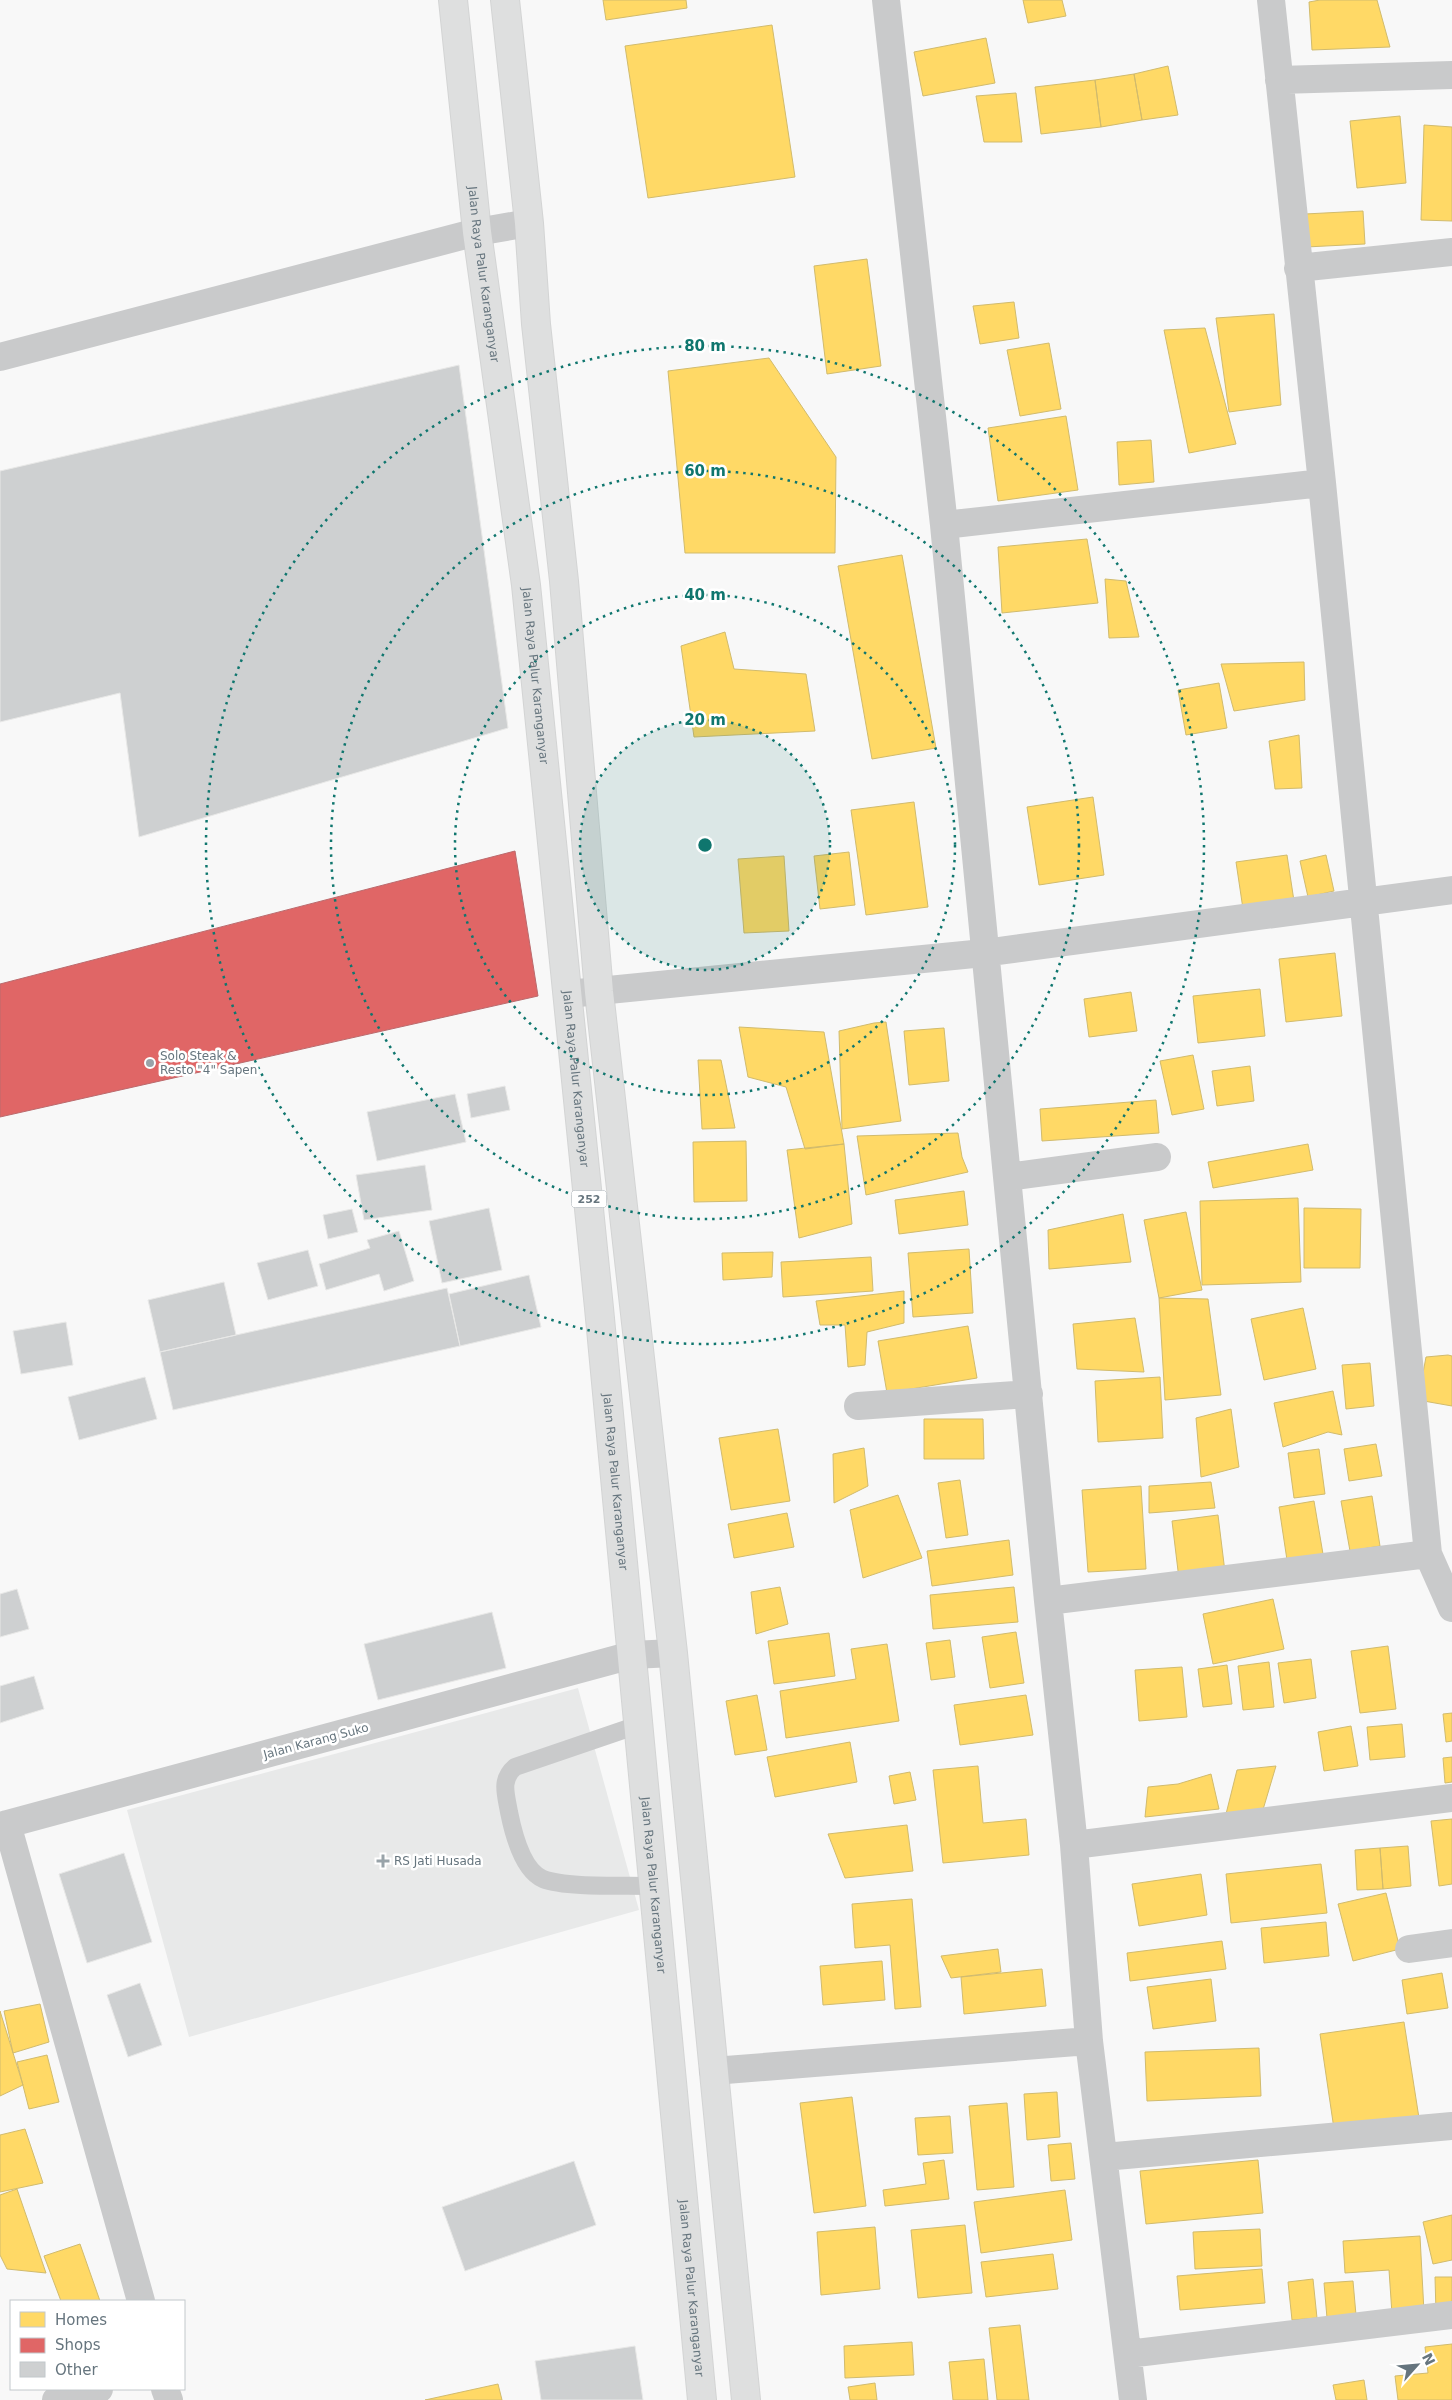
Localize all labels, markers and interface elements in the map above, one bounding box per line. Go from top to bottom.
street label: Jalan Raya Palur Karanganyar [465,185,502,363]
text: 80 m [684,337,726,355]
text: 60 m [684,462,726,480]
street label: Jalan Raya Palur Karanganyar [519,586,551,765]
text: 40 m [684,586,726,604]
text: 20 m [684,711,726,729]
centre of rings [696,836,714,854]
street label: Jalan Raya Palur Karanganyar [560,989,592,1168]
place label: Solo Steak & Resto "4" Sapen [160,1049,257,1077]
marker: Solo Steak & Resto "4" Sapen [144,1057,156,1069]
road number: 252 [572,1190,606,1208]
street label: Jalan Raya Palur Karanganyar [600,1392,631,1571]
street label: Jalan Karang Suko [261,1720,370,1762]
street label: Jalan Raya Palur Karanganyar [638,1795,669,1974]
marker: RS Jati Husada [376,1854,390,1868]
place label: RS Jati Husada [394,1854,482,1868]
street label: Jalan Raya Palur Karanganyar [676,2198,707,2377]
legend [10,2300,185,2390]
text: Homes [55,2311,107,2329]
text: Shops [55,2336,101,2354]
north arrow [1392,2340,1442,2390]
text: N [1419,2350,1438,2368]
text: Other [55,2361,98,2379]

